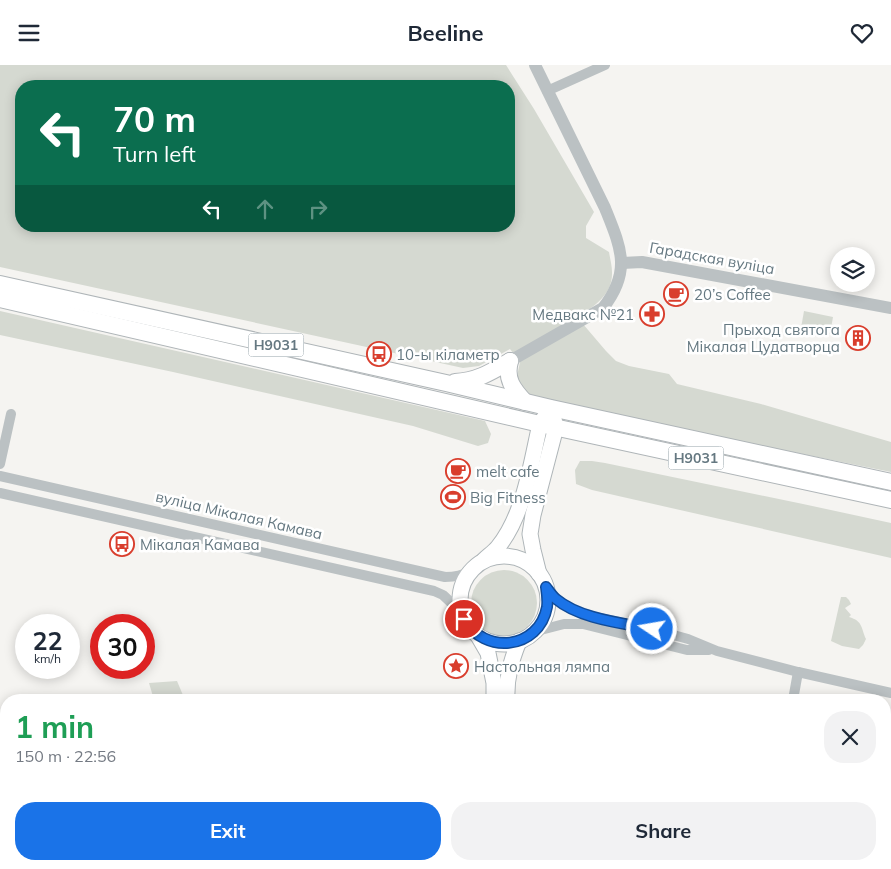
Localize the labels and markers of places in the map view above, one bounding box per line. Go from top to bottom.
cafe icon: 20’s Coffee [663,281,689,307]
place label: 20’s Coffee [694,285,771,304]
pharmacy icon: Медвакс №21 [639,301,665,327]
place label: Медвакс №21 [532,305,634,324]
place label: Прыход святога Мікалая Цудатворца [687,320,840,356]
building icon: Прыход святога Мікалая Цудатворца [845,325,871,351]
bus stop icon: 10-ы кіламетр [366,341,392,367]
place label: 10-ы кіламетр [396,345,500,364]
cafe icon: melt cafe [445,458,471,484]
place label: melt cafe [476,462,539,481]
sports icon: Big Fitness [440,484,466,510]
place label: Big Fitness [470,488,546,507]
bus stop icon: Мікалая Камава [109,531,135,557]
place label: Мікалая Камава [140,535,260,553]
pin [443,598,485,640]
place icon: Настольная лямпа [443,653,469,679]
place label: Настольная лямпа [474,657,610,676]

